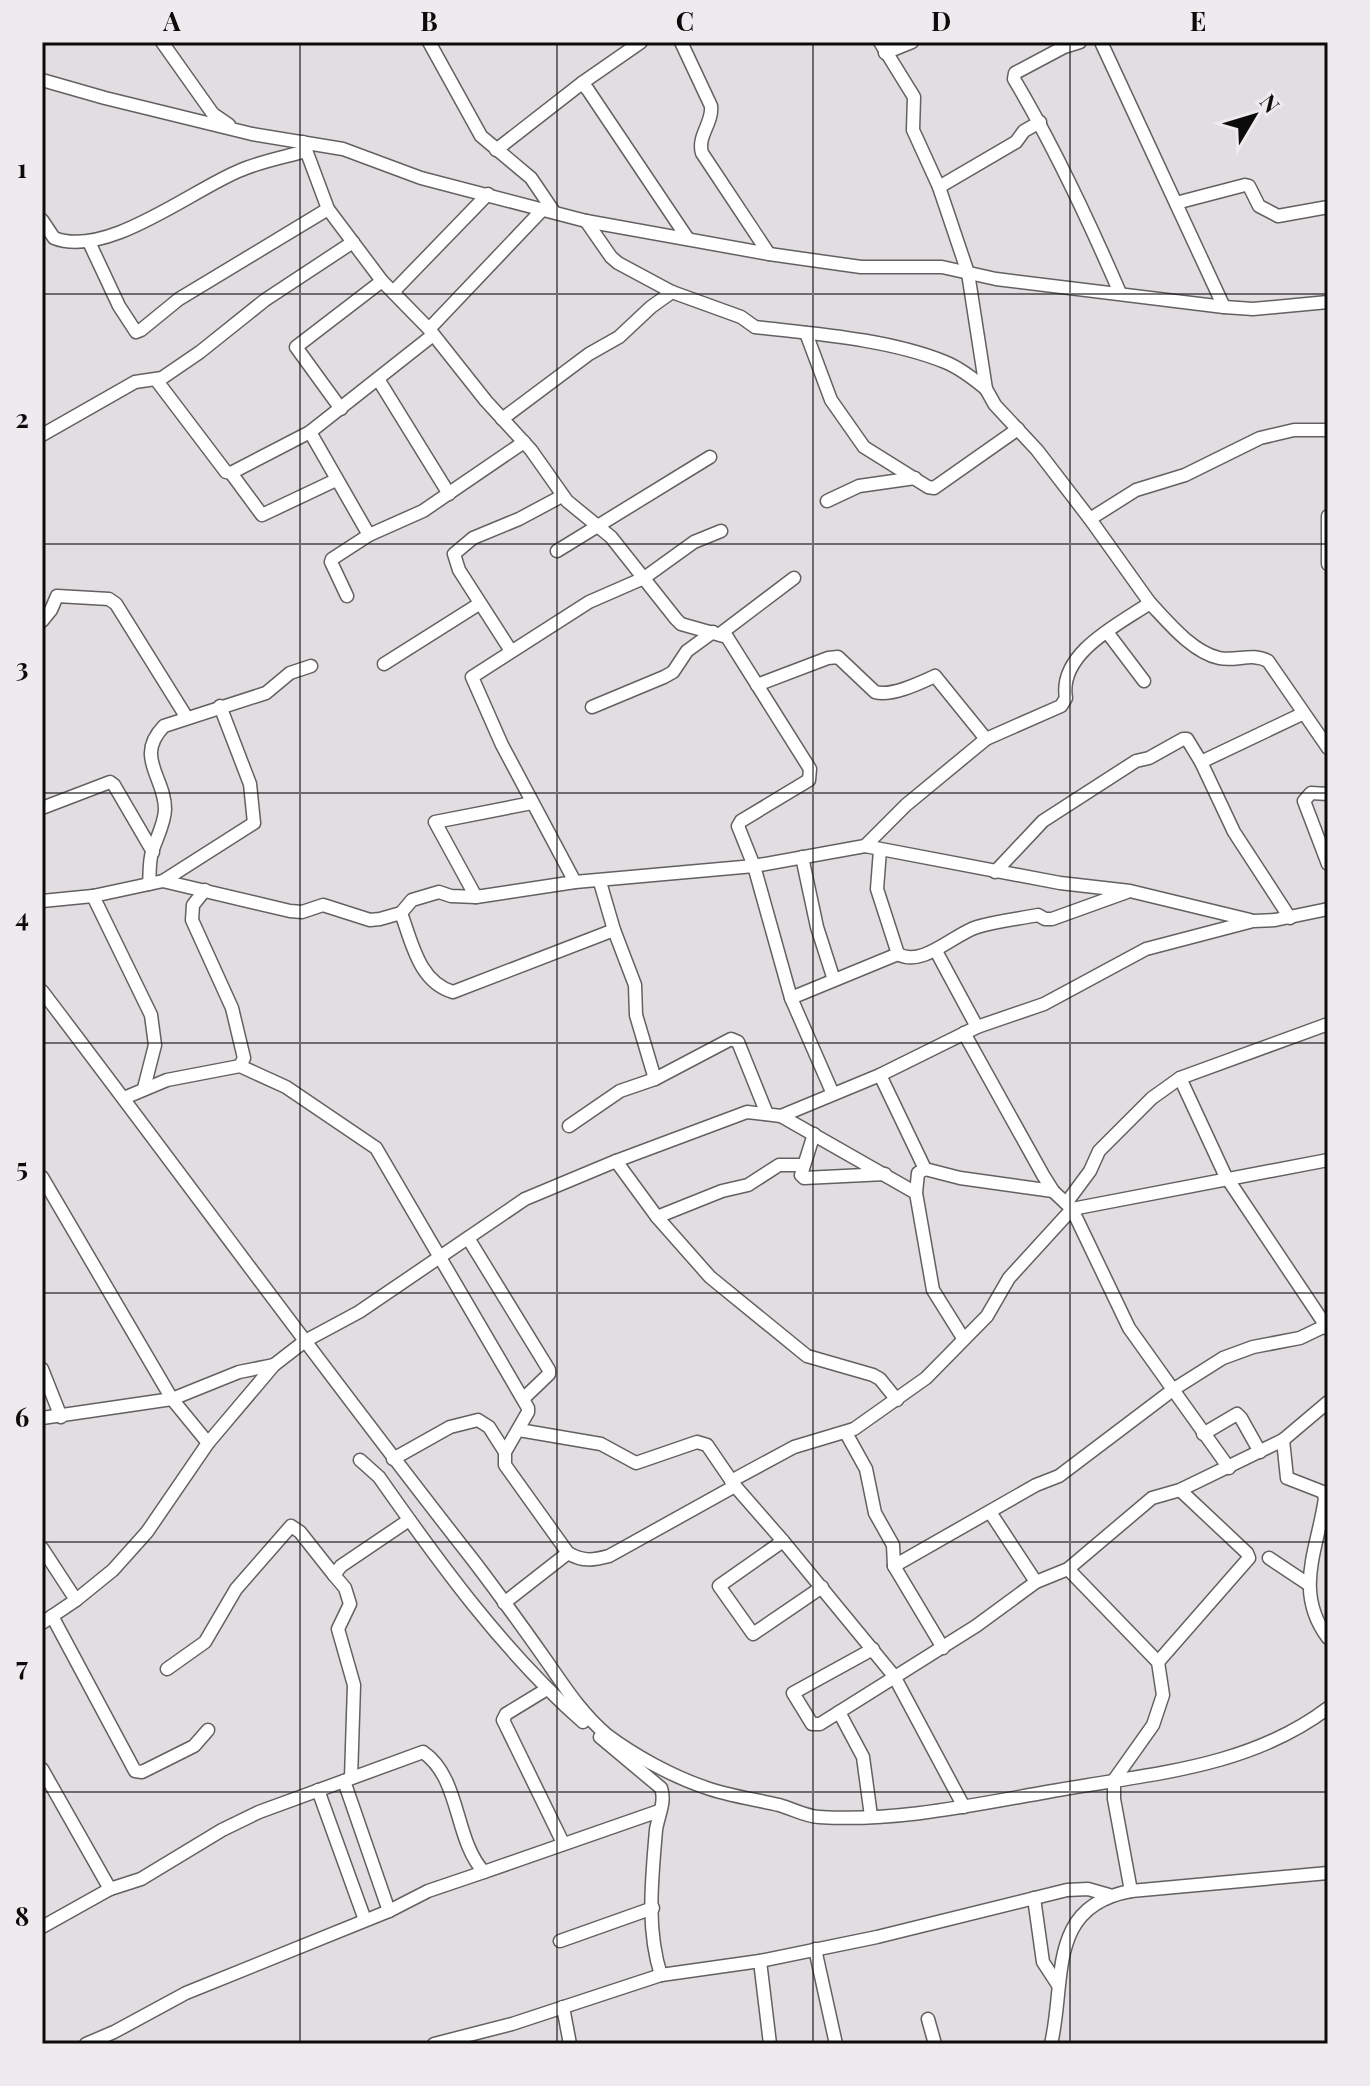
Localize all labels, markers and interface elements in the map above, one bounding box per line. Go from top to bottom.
text: A [162,3,181,38]
text: B [420,3,438,38]
text: C [676,3,694,38]
text: D [931,3,951,38]
text: E [1190,3,1206,38]
north arrow [1214,76,1294,156]
text: N [1254,88,1287,119]
text: 1 [17,150,27,185]
text: 2 [15,400,29,435]
text: 3 [16,649,28,684]
text: 4 [15,899,29,934]
text: 5 [16,1149,28,1184]
text: 6 [15,1399,29,1434]
text: 7 [16,1648,28,1683]
text: 8 [15,1898,29,1933]

